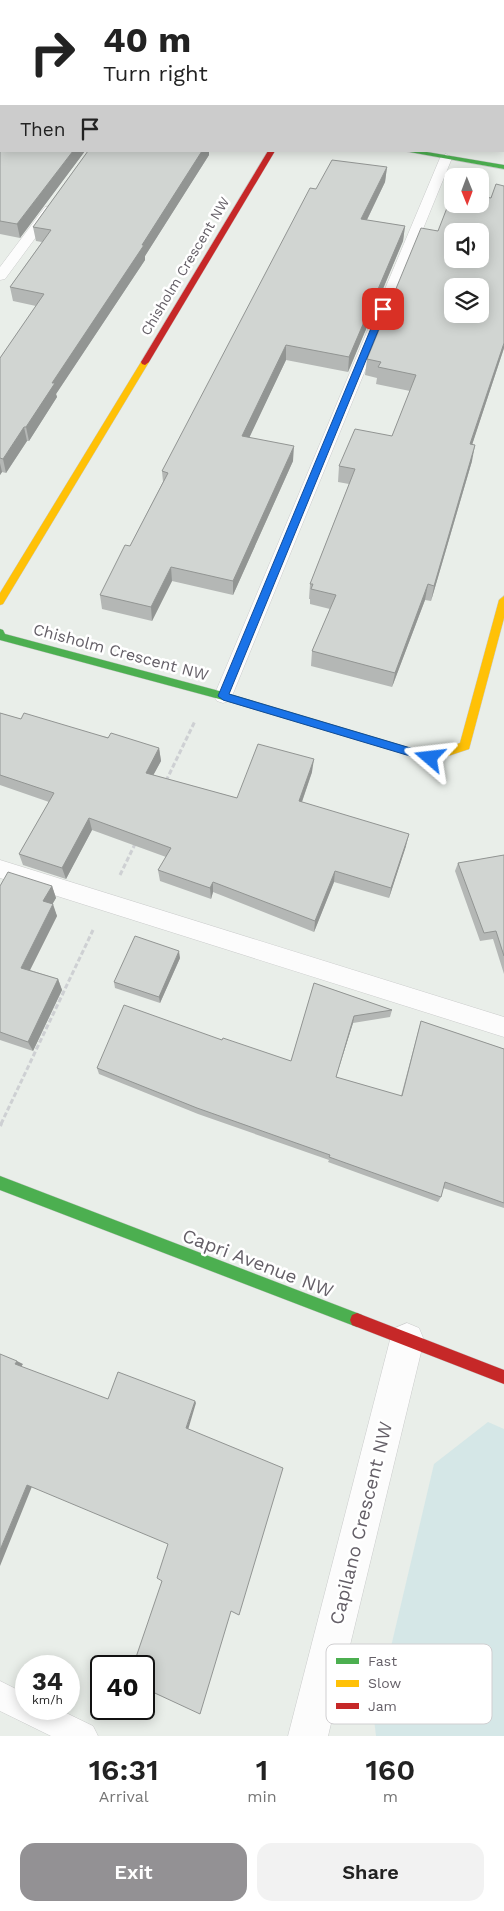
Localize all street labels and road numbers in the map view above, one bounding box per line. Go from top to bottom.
street label: Chisholm Crescent NW [137,194,233,338]
street label: Chisholm Crescent NW [31,619,211,685]
street label: Capri Avenue NW [179,1224,337,1302]
street label: Capilano Crescent NW [325,1419,397,1627]

